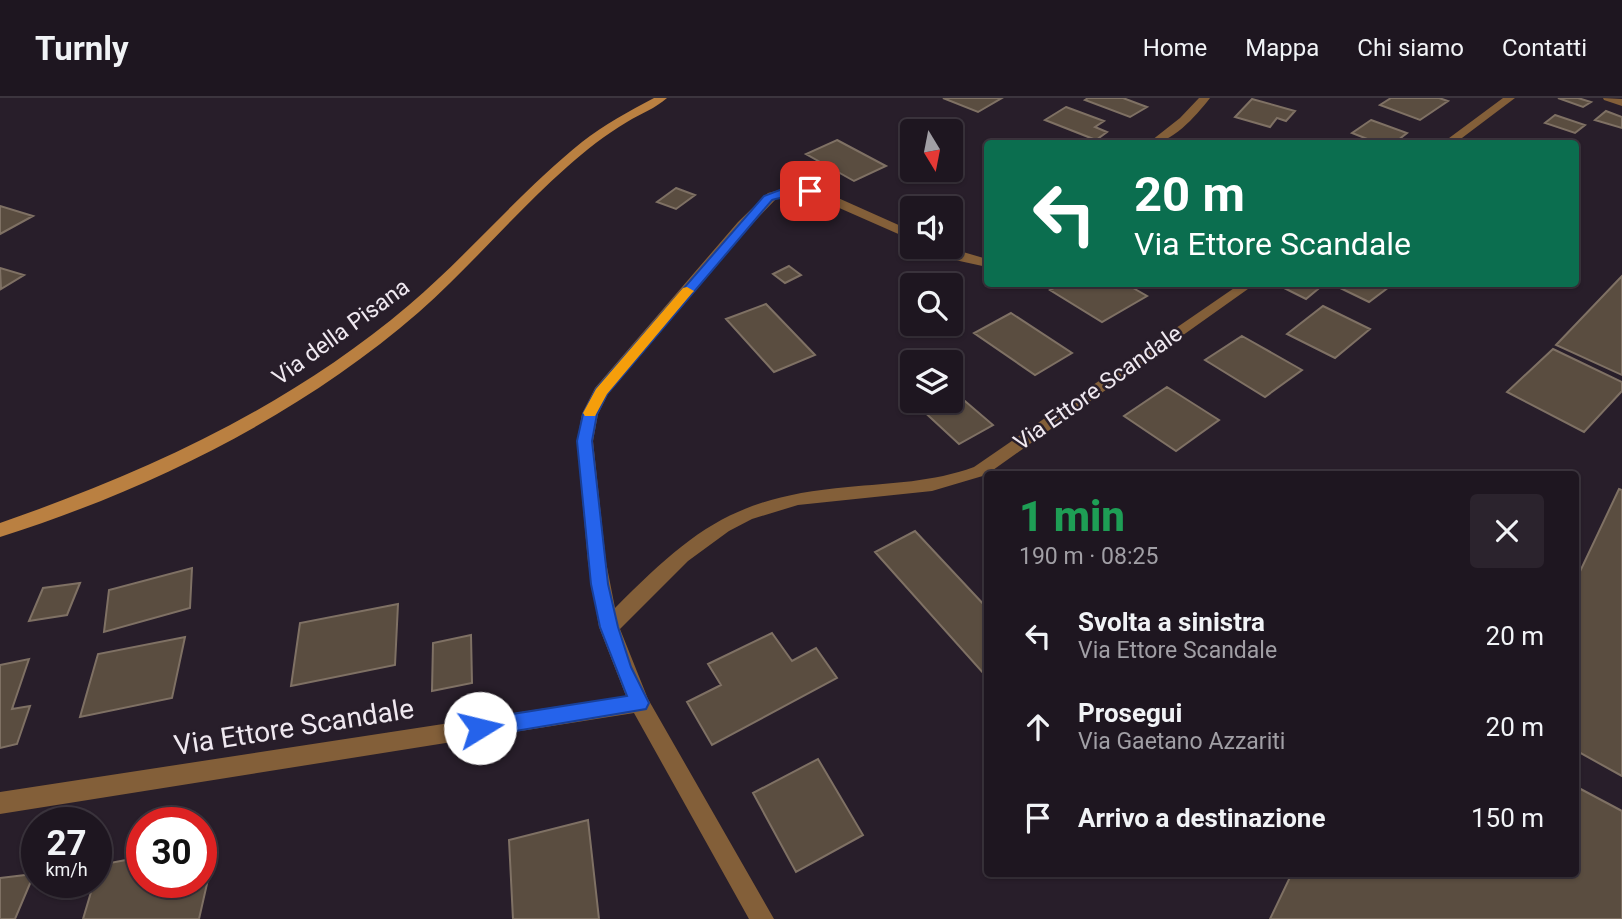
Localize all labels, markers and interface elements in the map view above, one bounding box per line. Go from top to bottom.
text: Turnly [35,29,129,68]
text: Home [1143,34,1207,62]
text: Mappa [1245,34,1319,62]
text: Chi siamo [1357,34,1464,62]
text: Contatti [1502,34,1587,62]
north arrow [900,119,962,182]
map controls [900,119,963,413]
pin [780,161,840,221]
text: 20 m [1134,166,1245,223]
icon: left [1019,168,1110,259]
icon: arrive [791,172,829,210]
button: sound [900,196,963,259]
text: Via Ettore Scandale [1134,225,1411,263]
street label: Via della Pisana [267,273,415,391]
button: search [900,273,963,336]
street label: Via Ettore Scandale [1009,320,1187,456]
button: layers [900,350,963,413]
text: 1 min [1019,492,1125,541]
button: close [1470,494,1544,568]
text: 190 m · 08:25 [1019,543,1158,570]
text: Svolta a sinistra [1078,607,1265,637]
icon: left [1019,617,1057,655]
text: 20 m [1486,621,1544,651]
text: Via Ettore Scandale [1078,637,1277,664]
position arrow [443,691,517,765]
street label: Via Ettore Scandale [172,692,416,762]
text: Prosegui [1078,698,1182,728]
icon: ahead [1019,708,1057,746]
text: 20 m [1486,712,1544,742]
text: Via Gaetano Azzariti [1078,728,1285,755]
icon: arrive [1019,799,1057,837]
text: Arrivo a destinazione [1078,803,1325,833]
text: 150 m [1471,803,1544,833]
speed limit sign: 30 [126,807,217,898]
text: 27 [46,823,87,864]
text: km/h [45,859,88,880]

